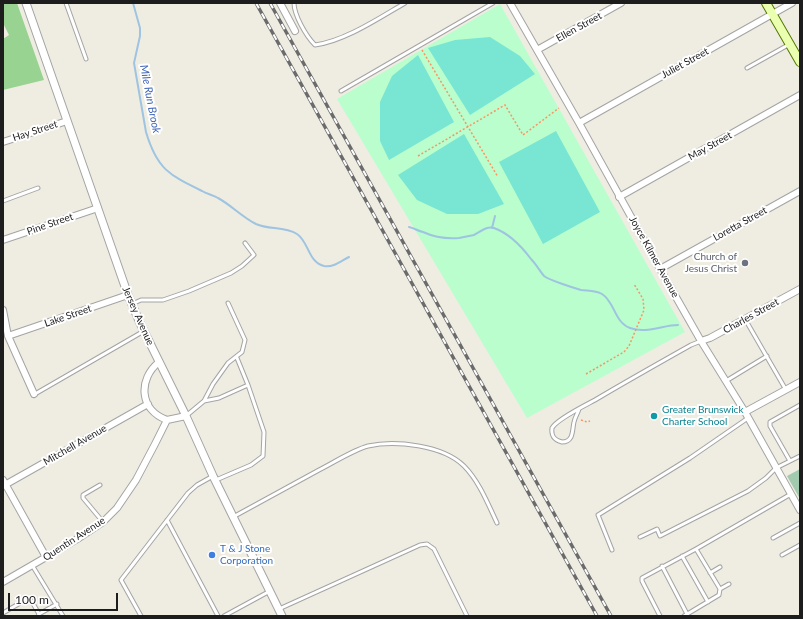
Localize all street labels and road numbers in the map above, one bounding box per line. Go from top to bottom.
street label: Ellen Street [554,10,604,44]
street label: Juliet Street [659,45,711,81]
street label: Hay Street [11,118,59,144]
street label: May Street [686,129,734,163]
street label: Loretta Street [711,204,769,244]
street label: Pine Street [25,210,75,238]
street label: Joyce Kilmer Avenue [627,214,681,300]
street label: Jersey Avenue [120,285,156,347]
street label: Charles Street [721,296,781,336]
street label: Lake Street [43,302,93,330]
street label: Mitchell Avenue [41,422,109,468]
street label: Quentin Avenue [41,514,107,564]

